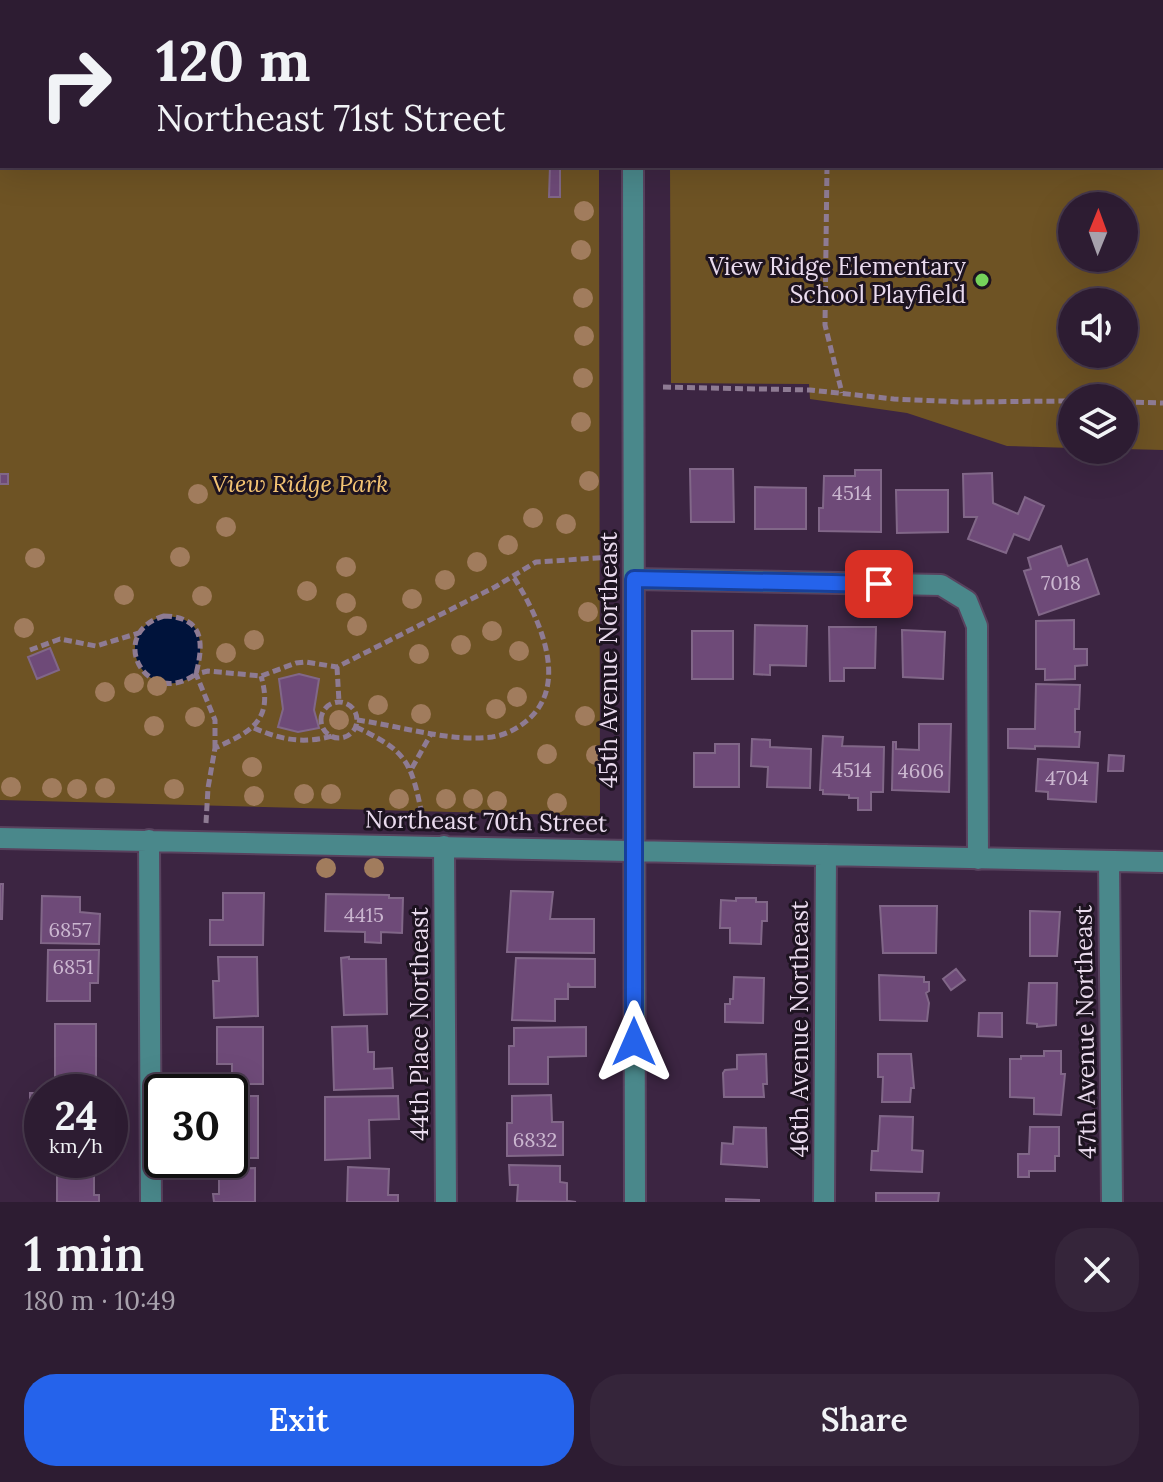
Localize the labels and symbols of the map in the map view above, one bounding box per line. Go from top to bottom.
north arrow [1058,192,1138,272]
place label: View Ridge Elementary School Playfield [707,251,966,310]
marker: View Ridge Elementary School Playfield [973,271,991,289]
park label: View Ridge Park [211,468,389,499]
house number: 4514 [832,480,872,505]
street label: 45th Avenue Northeast [593,531,624,788]
pin [845,550,913,618]
house number: 7018 [1041,570,1081,595]
house number: 4514 [832,757,872,782]
house number: 4606 [898,758,944,783]
house number: 4704 [1045,765,1089,790]
street label: Northeast 70th Street [365,803,608,839]
street label: 46th Avenue Northeast [784,900,815,1157]
house number: 4415 [344,902,384,927]
street label: 47th Avenue Northeast [1067,904,1103,1159]
street label: 44th Place Northeast [404,907,435,1141]
house number: 6857 [49,917,91,942]
house number: 6851 [53,954,93,979]
position arrow [592,1000,676,1084]
speed limit sign: 30 [144,1074,248,1178]
house number: 6832 [513,1127,557,1152]

